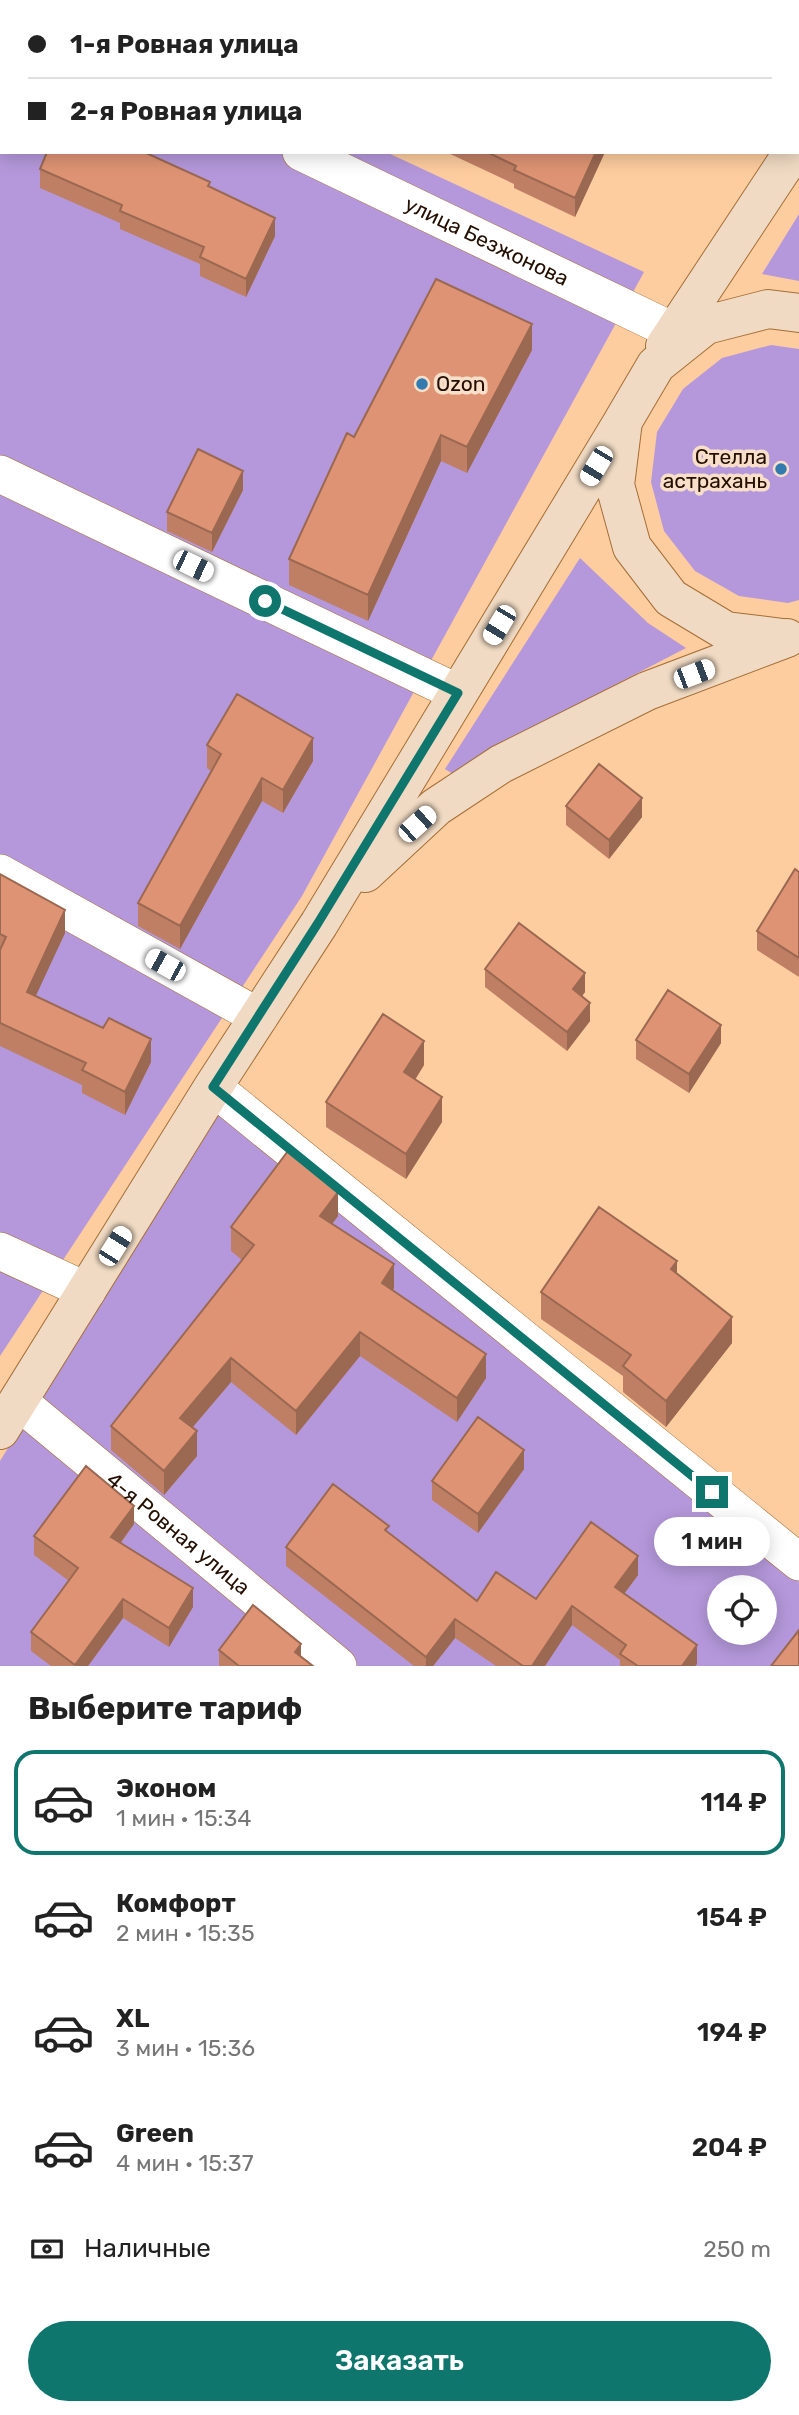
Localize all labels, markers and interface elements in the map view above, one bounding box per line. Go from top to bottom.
text: 1-я Ровная улица [70,29,299,60]
text: 2-я Ровная улица [70,96,302,127]
street label: улица Безжонова [401,191,573,291]
place label: Ozon [436,371,486,396]
marker: Ozon [414,376,430,392]
car [577,443,616,489]
place label: Стелла астрахань [663,444,767,493]
marker: Стелла астрахань [773,461,789,477]
car [170,547,217,585]
route start [249,585,281,617]
car [480,602,519,648]
car [671,657,718,691]
car [395,802,440,846]
car [142,946,189,984]
car [95,1223,136,1269]
street label: 4-я Ровная улица [102,1467,255,1600]
route end [696,1476,728,1508]
callout: 1 мин [654,1516,770,1566]
text: 1 мин [681,1527,743,1555]
map controls [707,1575,777,1645]
button: locate [707,1575,777,1645]
text: Выберите тариф [28,1689,302,1727]
icon: car [32,1771,95,1834]
text: Эконом [116,1773,216,1804]
text: 114 ₽ [701,1787,767,1818]
text: 1 мин · 15:34 [116,1804,252,1832]
icon: car [32,1886,95,1949]
text: Комфорт [116,1888,236,1919]
text: 154 ₽ [697,1902,767,1933]
text: 2 мин · 15:35 [116,1919,255,1947]
icon: car [32,2001,95,2064]
text: XL [116,2003,149,2034]
text: 194 ₽ [697,2017,767,2048]
text: 3 мин · 15:36 [116,2034,255,2062]
icon: car [32,2116,95,2179]
text: Green [116,2118,194,2149]
text: 204 ₽ [692,2132,767,2163]
text: 4 мин · 15:37 [116,2149,254,2177]
icon: cash [28,2230,66,2268]
text: Наличные [84,2233,211,2264]
text: 250 m [703,2235,771,2263]
button: Заказать [28,2321,771,2401]

